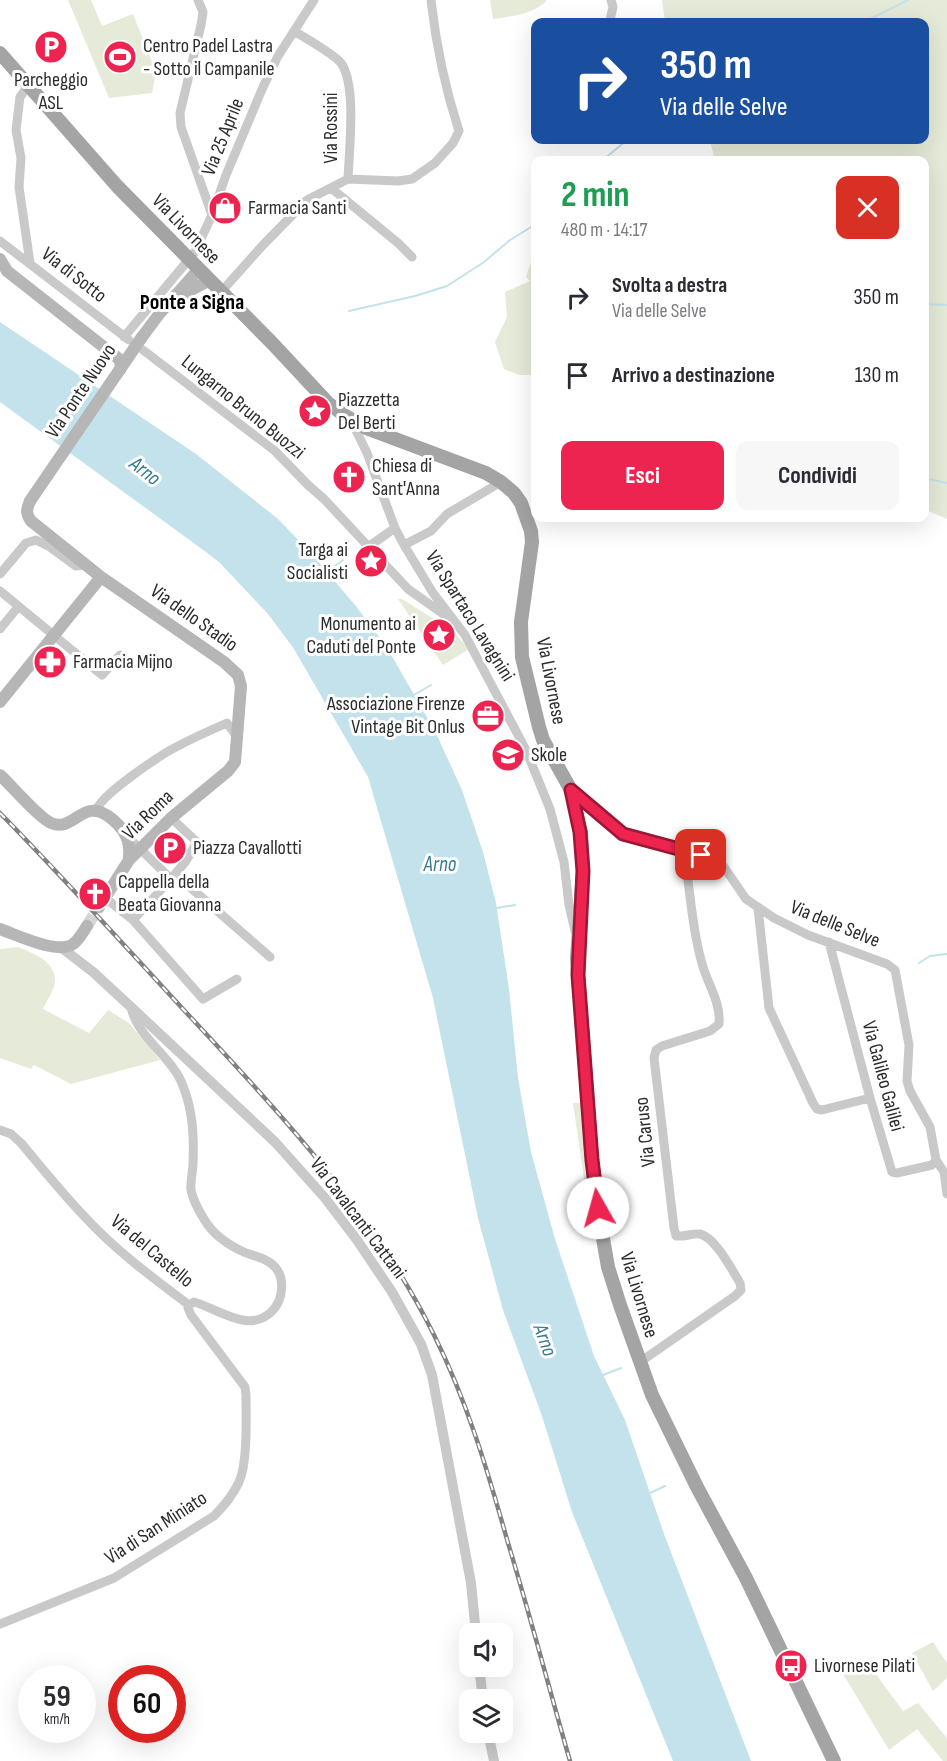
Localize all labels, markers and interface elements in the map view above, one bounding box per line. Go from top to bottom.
parking icon: Parcheggio ASL [33,29,69,65]
place label: Centro Padel Lastra - Sotto il Campanile [143,34,274,81]
sports icon: Centro Padel Lastra - Sotto il Campanile [102,39,138,75]
text: 350 m [660,40,752,91]
icon: right [561,42,639,120]
place label: Parcheggio ASL [14,68,88,115]
text: Via delle Selve [660,91,788,123]
street label: Via Rossini [319,92,343,164]
street label: Via 25 Aprile [197,95,249,179]
text: 2 min [561,174,630,217]
button: close [836,176,899,239]
street label: Via Livornese [147,189,225,269]
shop icon: Farmacia Santi [207,190,243,226]
place label: Farmacia Santi [248,196,347,220]
text: 480 m · 14:17 [561,218,648,242]
street label: Via di Sotto [37,242,111,308]
text: Svolta a destra [612,272,727,299]
icon: right [561,281,594,314]
text: 350 m [854,284,899,311]
district label: Ponte a Signa [140,289,244,316]
text: Via delle Selve [612,299,707,323]
street label: Via Ponte Nuovo [41,339,121,443]
street label: Lungarno Bruno Buozzi [176,350,310,464]
icon: arrive [561,359,594,392]
text: Arrivo a destinazione [612,362,775,389]
text: 130 m [855,362,899,389]
place label: Piazzetta Del Berti [338,388,400,435]
place icon: Piazzetta Del Berti [297,393,333,429]
button: Esci [561,441,724,510]
button: Condividi [736,441,899,510]
water label: Arno [124,451,166,491]
place label: Chiesa di Sant'Anna [372,454,440,501]
church icon: Chiesa di Sant'Anna [331,459,367,495]
place label: Targa ai Socialisti [287,538,348,585]
place icon: Targa ai Socialisti [353,543,389,579]
street label: Via Spartaco Lavagnini [420,546,520,686]
street label: Via dello Stadio [146,579,242,657]
place label: Monumento ai Caduti del Ponte [307,612,416,659]
place icon: Monumento ai Caduti del Ponte [421,617,457,653]
street label: Via Livornese [531,635,571,727]
pharmacy icon: Farmacia Mijno [32,644,68,680]
place label: Farmacia Mijno [73,650,173,674]
place label: Associazione Firenze Vintage Bit Onlus [326,692,465,739]
office icon: Associazione Firenze Vintage Bit Onlus [470,698,506,734]
school or university icon: Skole [490,737,526,773]
place label: Skole [531,743,567,767]
street label: Via Roma [118,785,178,845]
pin [675,829,726,880]
parking icon: Piazza Cavallotti [152,830,188,866]
place label: Piazza Cavallotti [193,836,302,860]
icon: arrive [684,838,717,871]
water label: Arno [423,852,457,877]
place label: Cappella della Beata Giovanna [118,870,221,917]
church icon: Cappella della Beata Giovanna [77,876,113,912]
street label: Via delle Selve [787,895,883,953]
street label: Via Galileo Galilei [857,1018,909,1134]
street label: Via Caruso [629,1096,661,1168]
street label: Via Cavalcanti Cattani [305,1153,411,1283]
position arrow [566,1176,630,1240]
street label: Via del Castello [106,1209,198,1293]
street label: Via Livornese [615,1249,663,1341]
water label: Arno [527,1320,562,1360]
street label: Via di San Miniato [101,1486,211,1570]
map controls [459,1623,513,1743]
button: sound [459,1623,513,1677]
bus stop icon: Livornese Pilati [773,1648,809,1684]
place label: Livornese Pilati [814,1654,915,1678]
speed limit sign: 60 [108,1665,186,1743]
text: 59 [43,1679,71,1715]
button: layers [459,1689,513,1743]
text: km/h [44,1710,70,1729]

